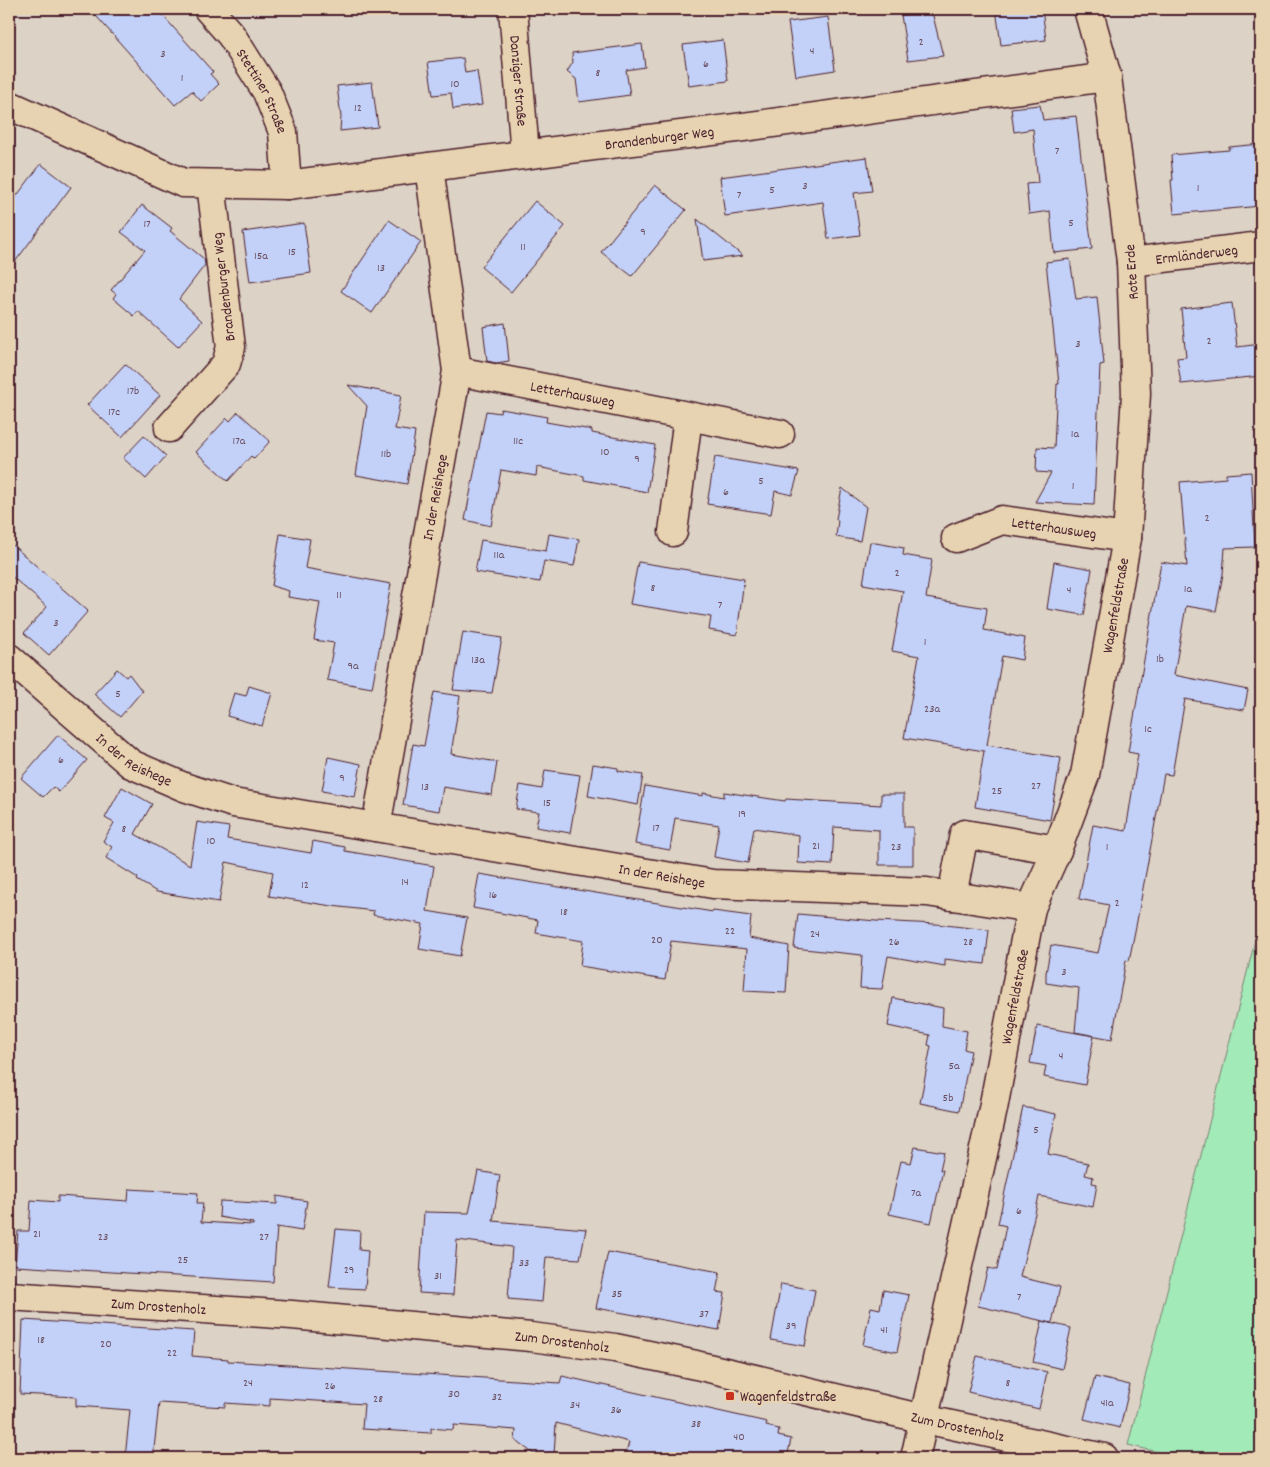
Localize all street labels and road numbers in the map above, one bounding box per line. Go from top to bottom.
street label: Danziger Straße [502,35,532,128]
street label: Stettiner Straße [229,45,292,138]
street label: Brandenburger Weg [604,122,715,158]
street label: Brandenburger Weg [207,231,243,343]
street label: Ermländerweg [1154,240,1239,272]
street label: Rote Erde [1120,243,1146,300]
street label: Letterhausweg [528,377,617,415]
street label: In der Reishege [418,452,455,542]
street label: Letterhausweg [1010,512,1098,546]
street label: Wagenfeldstraße [1098,556,1136,655]
street label: In der Reishege [90,729,175,794]
street label: In der Reishege [617,859,707,896]
street label: Wagenfeldstraße [996,947,1036,1046]
street label: Zum Drostenholz [110,1294,207,1322]
street label: Zum Drostenholz [514,1327,611,1360]
street label: Zum Drostenholz [908,1407,1006,1449]

